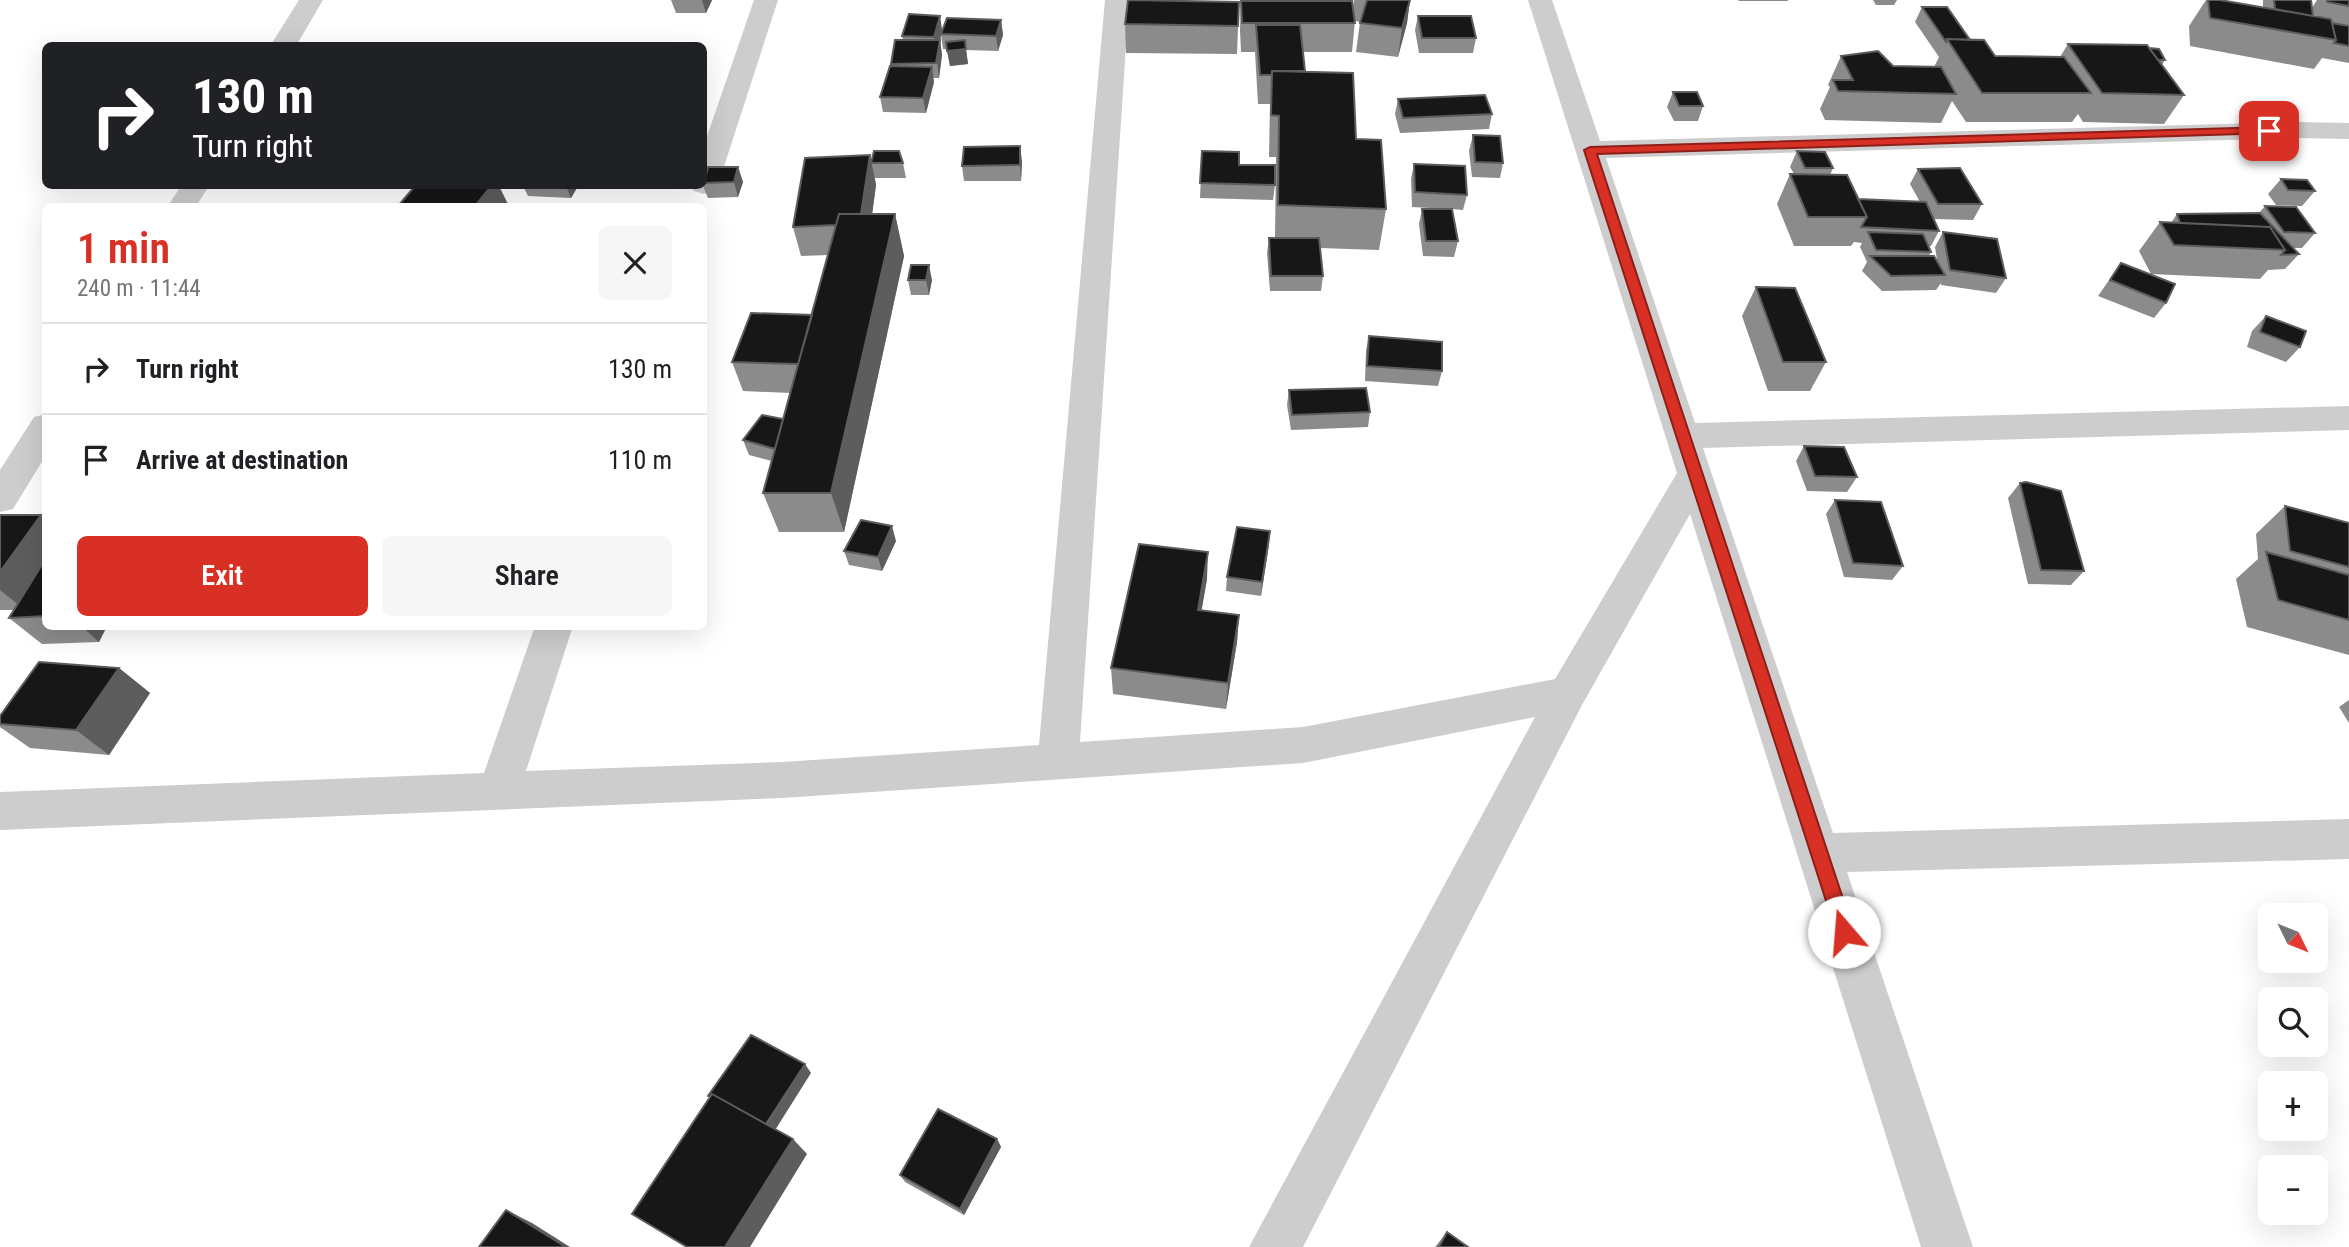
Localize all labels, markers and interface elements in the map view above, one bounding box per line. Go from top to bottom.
text: 130 m [192,68,314,125]
icon: right [77,70,168,161]
pin [2239,101,2299,161]
icon: arrive [2250,112,2288,150]
text: Turn right [192,127,313,165]
text: 1 min [77,224,170,273]
button: close [598,226,672,300]
text: 240 m · 11:44 [77,275,201,302]
icon: right [77,350,115,388]
text: Turn right [136,354,238,384]
text: 130 m [608,354,672,384]
icon: arrive [77,441,115,479]
text: Arrive at destination [136,445,348,475]
text: 110 m [608,445,672,475]
button: Exit [77,536,368,616]
button: Share [382,536,672,616]
position arrow [1807,895,1881,969]
north arrow [2258,903,2328,973]
map controls [2258,903,2328,1225]
button: search [2258,987,2328,1057]
button: + [2258,1071,2328,1141]
button: − [2258,1155,2328,1225]

